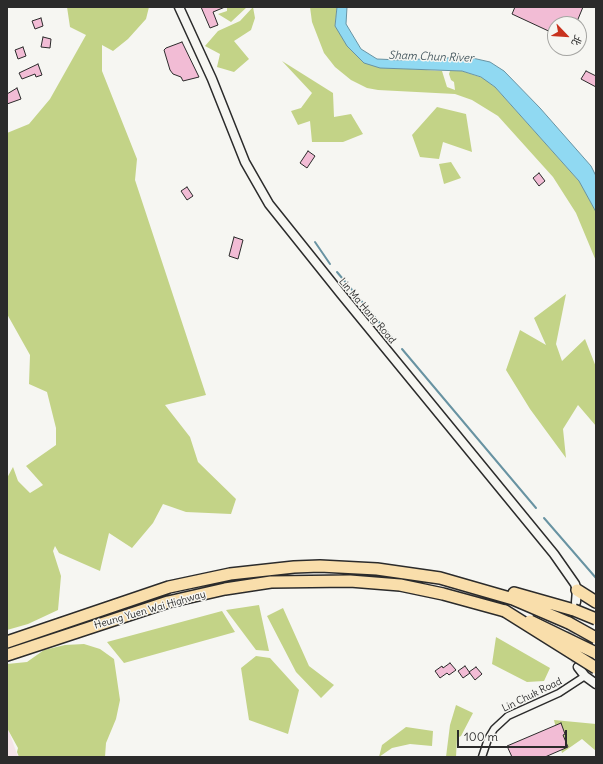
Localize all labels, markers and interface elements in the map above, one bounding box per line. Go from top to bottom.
north arrow [547,16,587,56]
text: 北 [568,33,586,49]
water label: Sham Chun River [388,49,474,65]
street label: Lin Ma Hang Road [336,276,398,346]
street label: Heung Yuen Wai Highway [93,588,207,632]
street label: Lin Chuk Road [500,675,564,715]
scale bar [459,722,569,748]
text: 100 m [464,729,498,744]

